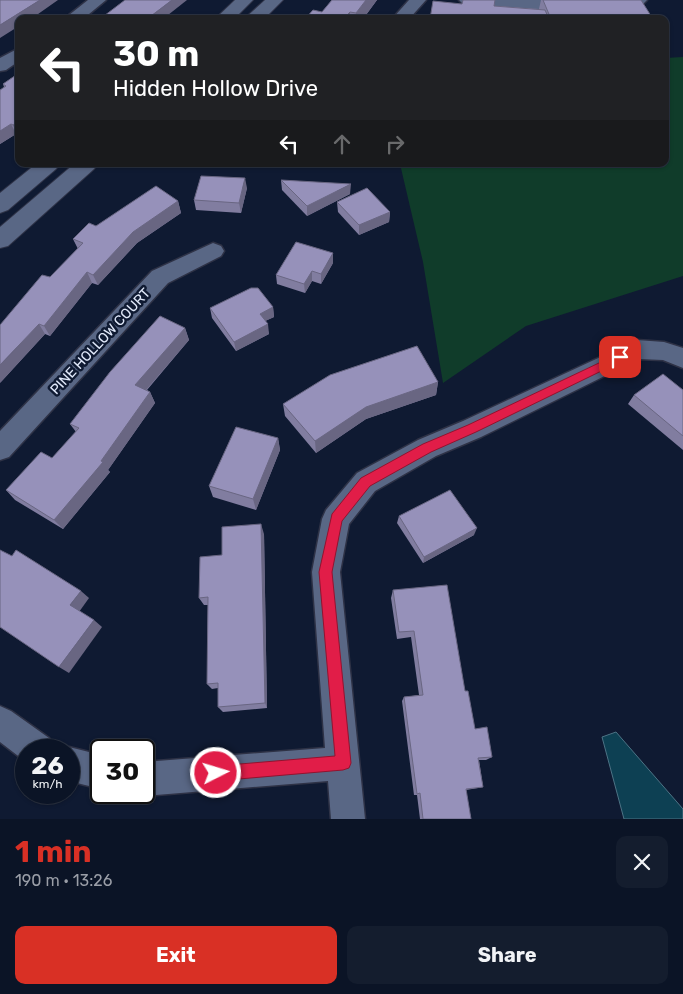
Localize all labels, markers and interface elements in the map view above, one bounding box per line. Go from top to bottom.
text: 30 m [113,33,199,75]
icon: left [30,35,95,100]
text: Hidden Hollow Drive [113,75,318,102]
icon: left [275,130,303,158]
icon: ahead [328,130,356,158]
icon: right [381,130,409,158]
street label: PINE HOLLOW COURT [47,285,154,398]
pin [599,336,641,378]
icon: arrive [606,343,634,371]
speed limit sign: 30 [90,739,155,804]
position arrow [189,746,241,798]
text: 26 [31,751,64,780]
text: km/h [33,777,62,791]
text: 1 min [15,834,92,870]
button: close [616,836,668,888]
text: 190 m · 13:26 [15,871,112,890]
button: Exit [15,926,337,984]
button: Share [347,926,668,984]

